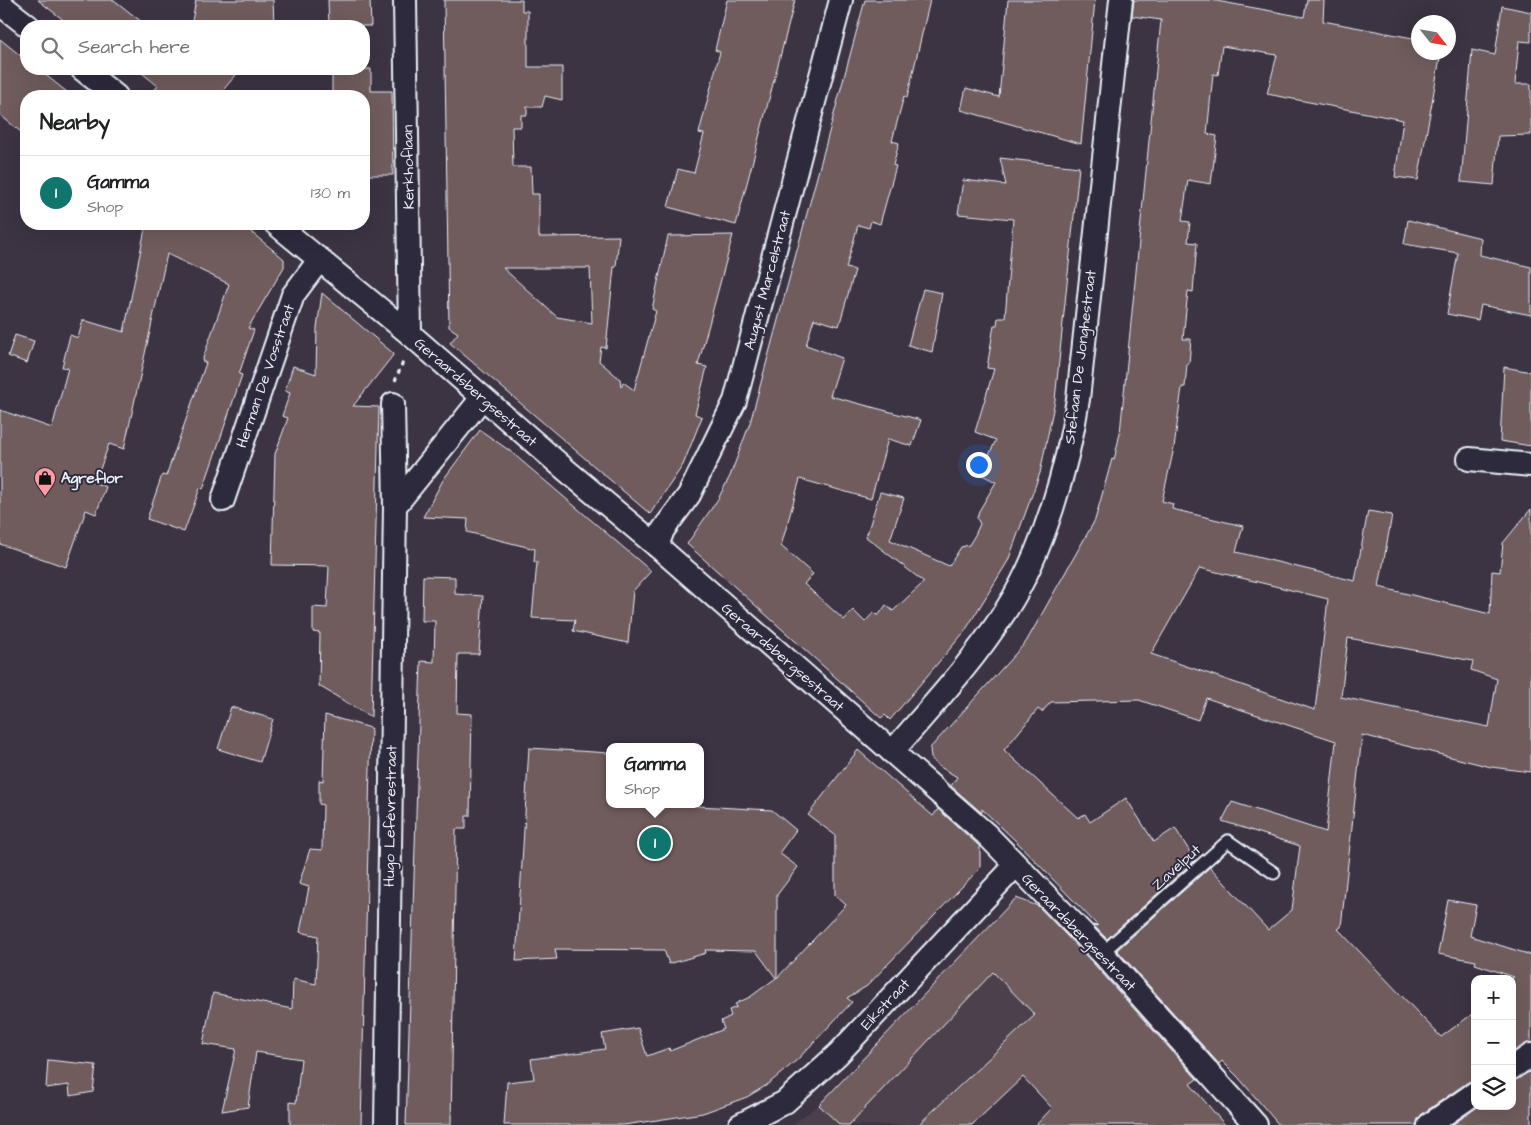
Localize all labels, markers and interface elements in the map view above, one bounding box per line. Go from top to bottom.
north arrow [1411,15,1456,60]
search box [20,20,370,75]
icon: search [38,34,66,62]
text: Search here [78,34,190,61]
text: Nearby [40,108,110,137]
street label: Kerkhoflaan [397,124,420,209]
text: Gamma [87,169,149,196]
text: 1 [55,182,57,204]
text: 130 m [311,182,350,204]
text: Shop [87,196,123,218]
street label: August Marcelstraat [739,208,797,352]
street label: Stefaan De Jonghestraat [1059,269,1103,446]
street label: Herman De Vosstraat [231,301,300,451]
street label: Geraardsbergsestraat [409,333,542,453]
your location [966,452,992,478]
shop icon: Agreflor [33,466,57,497]
place label: Agreflor [61,468,123,491]
street label: Geraardsbergsestraat [716,598,849,718]
popup [606,743,704,808]
street label: Hugo Lefèvrestraat [379,745,403,887]
text: Gamma [624,751,686,778]
text: Shop [624,778,660,800]
pin: 1 [639,824,671,862]
street label: Zavelput [1147,840,1206,895]
street label: Geraardsbergsestraat [1016,869,1141,997]
street label: Eikstraat [856,974,915,1035]
map controls [1471,975,1516,1110]
button: + [1471,975,1516,1020]
button: − [1471,1020,1516,1065]
button: layers [1471,1065,1516,1110]

